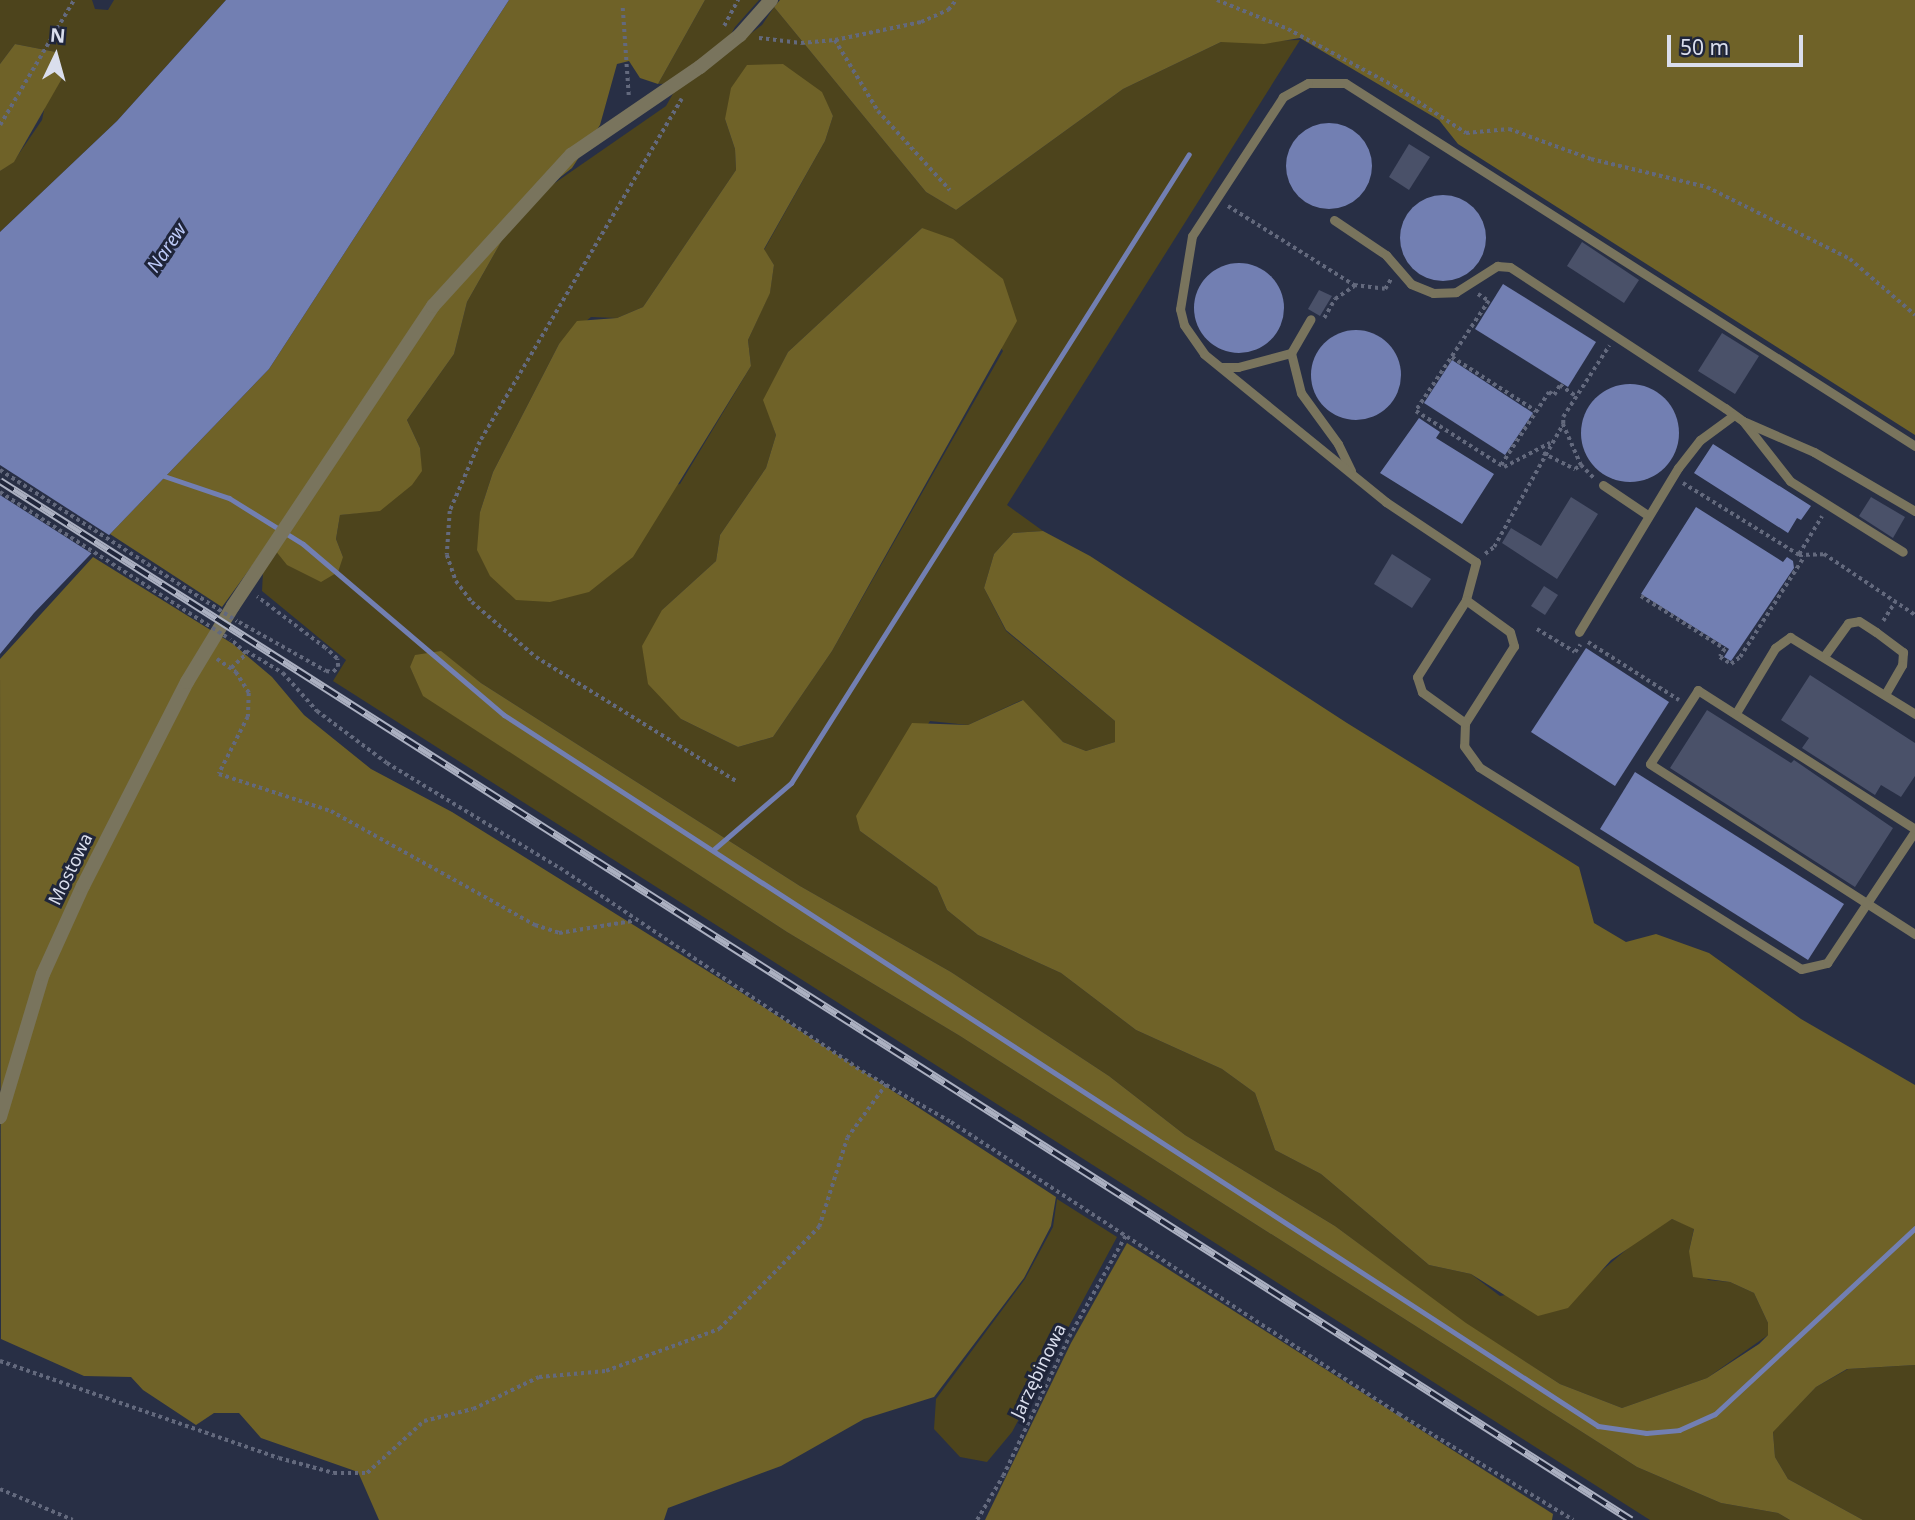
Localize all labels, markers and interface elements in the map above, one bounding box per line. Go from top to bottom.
north arrow [21,21,91,91]
text: N [49,21,67,49]
scale bar [1670,21,1806,65]
text: 50 m [1680,33,1729,61]
water label: Narew [142,219,192,277]
street label: Mostowa [43,830,97,908]
street label: Jarzębinowa [1006,1320,1070,1422]

